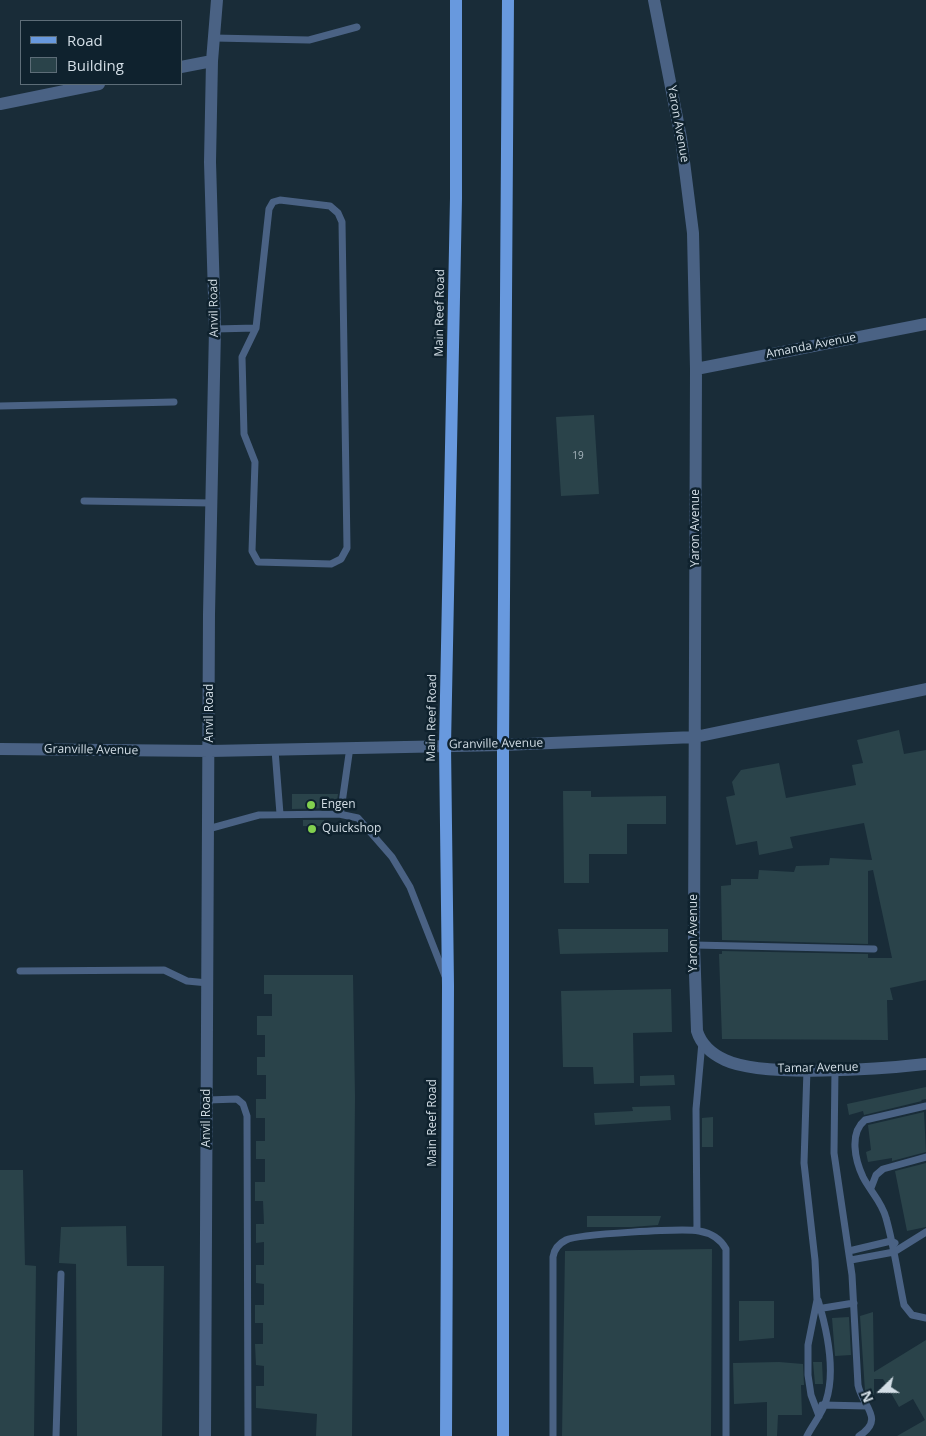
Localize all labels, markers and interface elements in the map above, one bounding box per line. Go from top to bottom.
legend [20,20,182,85]
text: Road [67,30,103,50]
text: Building [67,55,124,75]
street label: Yaron Avenue [664,84,692,164]
street label: Main Reef Road [432,269,448,357]
street label: Anvil Road [206,279,222,337]
street label: Amanda Avenue [765,330,857,362]
house number: 19 [572,450,584,462]
street label: Yaron Avenue [689,489,703,567]
street label: Main Reef Road [424,674,440,762]
street label: Anvil Road [203,684,217,742]
street label: Granville Avenue [449,736,543,752]
street label: Granville Avenue [44,742,138,758]
place label: Engen [321,798,356,812]
marker: Engen [305,799,317,811]
place label: Quickshop [322,822,381,836]
marker: Quickshop [306,823,318,835]
street label: Yaron Avenue [687,894,701,972]
street label: Tamar Avenue [777,1060,859,1076]
street label: Main Reef Road [426,1079,440,1167]
street label: Anvil Road [200,1089,214,1147]
north arrow [856,1366,906,1416]
text: N [856,1388,878,1406]

